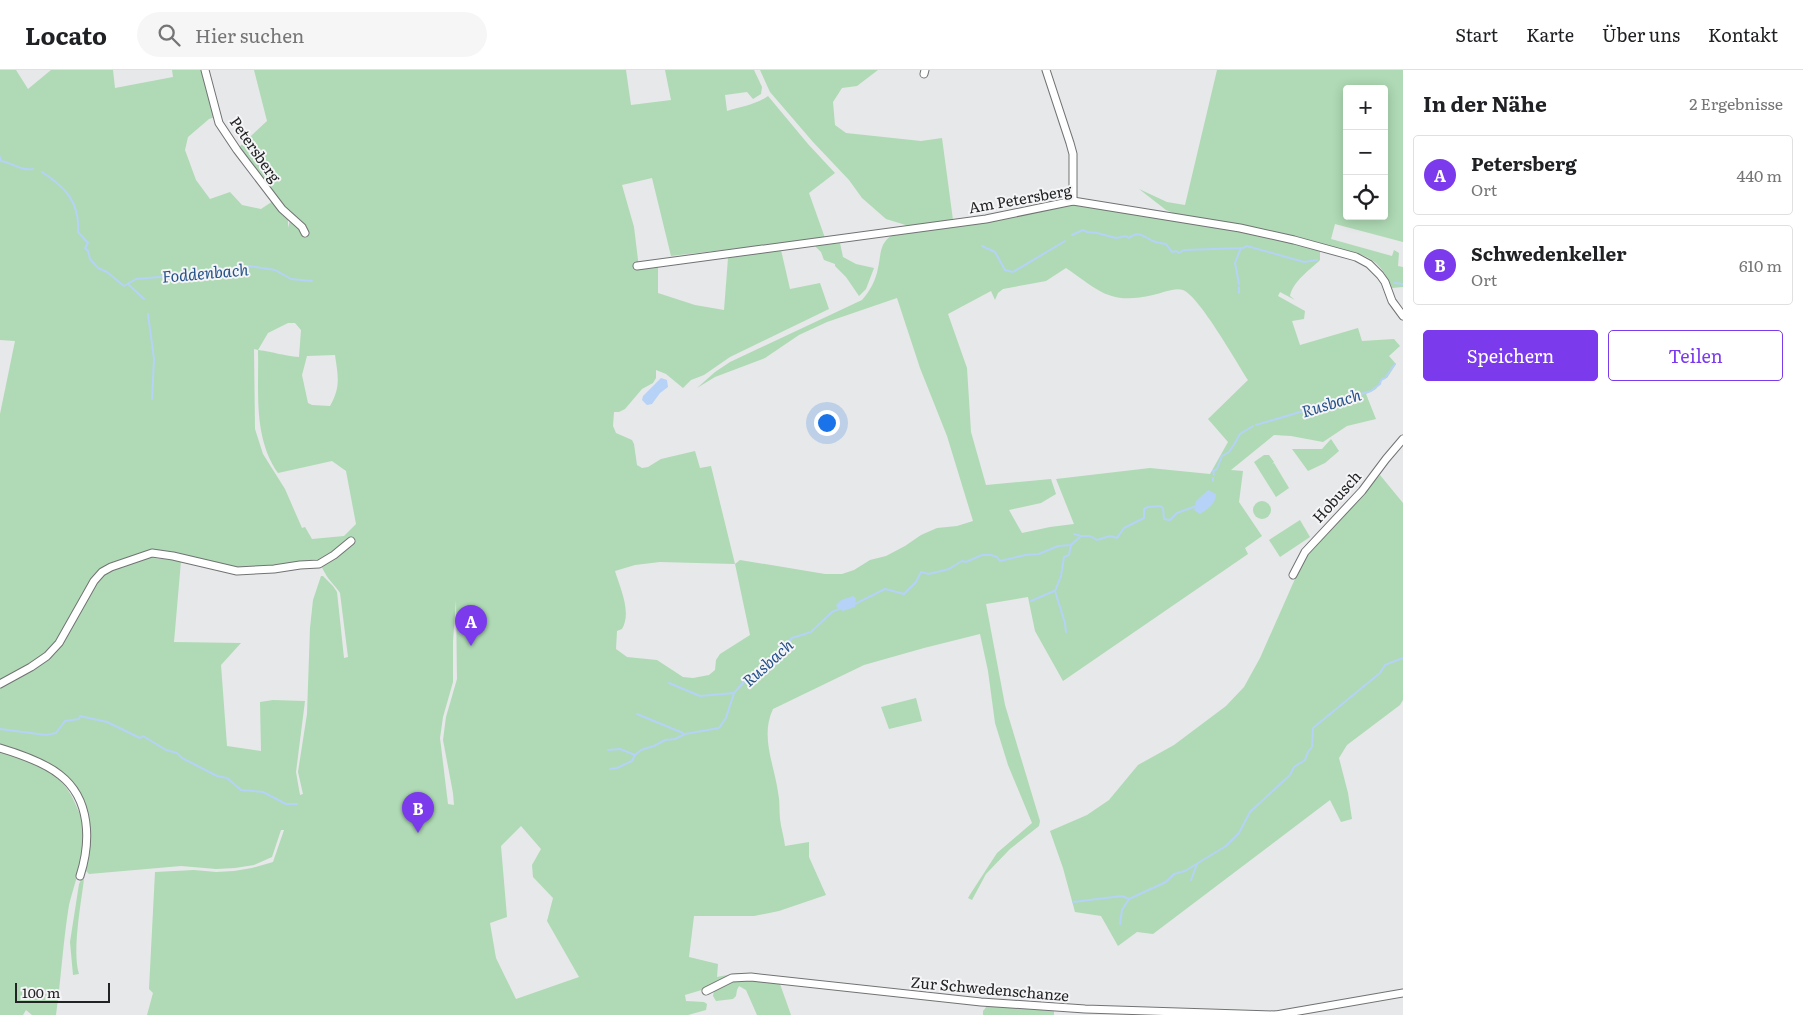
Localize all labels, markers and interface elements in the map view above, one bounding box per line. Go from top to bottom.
search box [137,12,487,57]
text: Locato [25,17,107,52]
icon: search [155,21,183,49]
text: Hier suchen [195,21,304,49]
text: Start [1455,21,1498,48]
text: Karte [1526,21,1574,48]
text: Über uns [1602,21,1680,48]
text: Kontakt [1708,21,1778,48]
map controls [1343,85,1388,220]
button: + [1343,85,1388,130]
text: In der Nähe [1423,87,1547,118]
text: 2 Ergebnisse [1689,91,1783,115]
street label: Petersberg [225,111,288,187]
button: − [1343,130,1388,175]
text: Petersberg [1471,149,1577,177]
text: A [1434,163,1446,187]
text: 440 m [1736,163,1782,187]
button: locate [1343,175,1388,220]
text: Ort [1471,177,1497,201]
street label: Am Petersberg [967,178,1074,218]
text: Schwedenkeller [1471,239,1626,267]
text: B [1434,253,1446,277]
text: 610 m [1739,253,1782,277]
water label: Foddenbach [161,256,250,288]
text: Ort [1471,267,1497,291]
button: Speichern [1423,330,1598,381]
button: Teilen [1608,330,1783,381]
water label: Rusbach [1298,381,1364,422]
your location [814,410,840,436]
street label: Hobusch [1306,465,1366,527]
pin: A [455,605,487,646]
water label: Rusbach [736,632,798,691]
pin: B [402,792,434,833]
street label: Zur Schwedenschanze [910,970,1070,1006]
scale bar [15,980,110,1003]
text: 100 m [22,982,60,1002]

